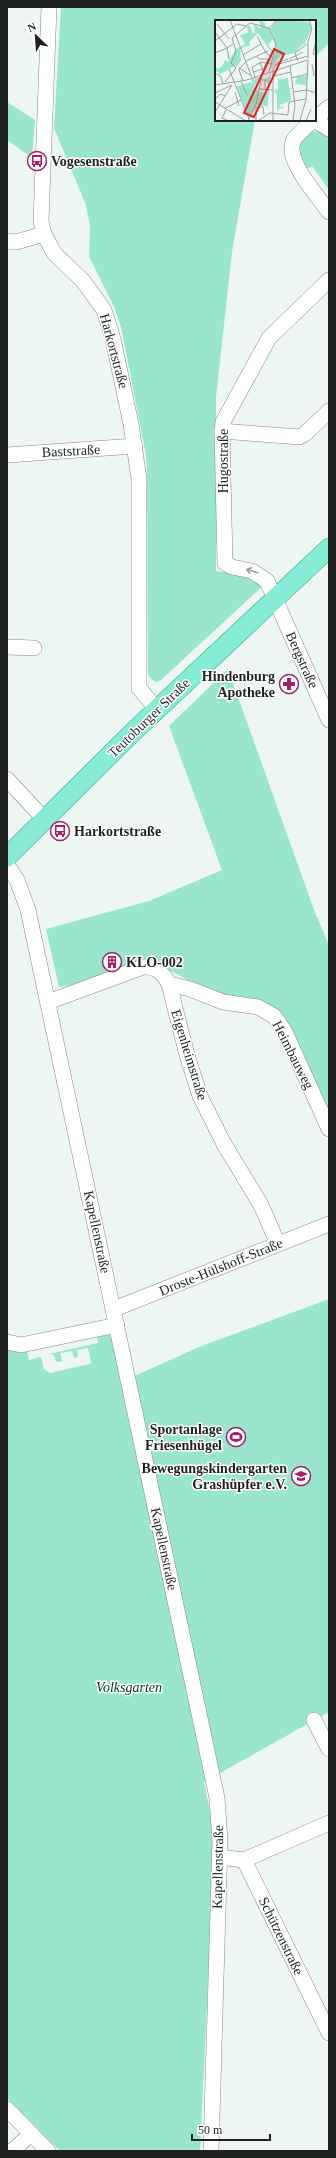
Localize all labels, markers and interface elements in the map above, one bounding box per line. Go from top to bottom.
north arrow [16,16,56,56]
text: N [26,20,38,34]
inset map [215,20,316,121]
bus stop icon: Vogesenstraße [26,150,48,172]
place label: Vogesenstraße [51,154,137,169]
street label: Harkortstraße [97,312,131,390]
street label: Hugostraße [216,429,231,493]
street label: Baststraße [41,442,101,460]
one-way arrow [246,567,258,575]
street label: Bergstraße [283,629,321,691]
place label: Hindenburg Apotheke [202,669,275,700]
pharmacy icon: Hindenburg Apotheke [278,673,300,695]
street label: Teutoburger Straße [105,675,193,761]
bus stop icon: Harkortstraße [49,820,71,842]
place label: Harkortstraße [74,824,161,839]
building icon: KLO-002 [101,951,123,973]
place label: KLO-002 [126,955,183,970]
street label: Eigenheimstraße [168,1008,210,1102]
street label: Heimbauweg [269,1018,317,1092]
street label: Kapellenstraße [81,1189,113,1275]
street label: Droste-Hülshoff-Straße [157,1235,285,1299]
place label: Sportanlage Friesenhügel [145,1422,222,1453]
sports icon: Sportanlage Friesenhügel [225,1426,247,1448]
place label: Bewegungskindergarten Grashüpfer e.V. [142,1461,287,1492]
school or university icon: Bewegungskindergarten Grashüpfer e.V. [290,1465,312,1487]
street label: Kapellenstraße [148,1506,180,1592]
park label: Volksgarten [96,1680,162,1695]
street label: Kapellenstraße [210,1825,226,1909]
street label: Schützenstraße [256,1895,306,1977]
scale bar [192,2116,270,2142]
text: 50 m [198,2123,223,2137]

